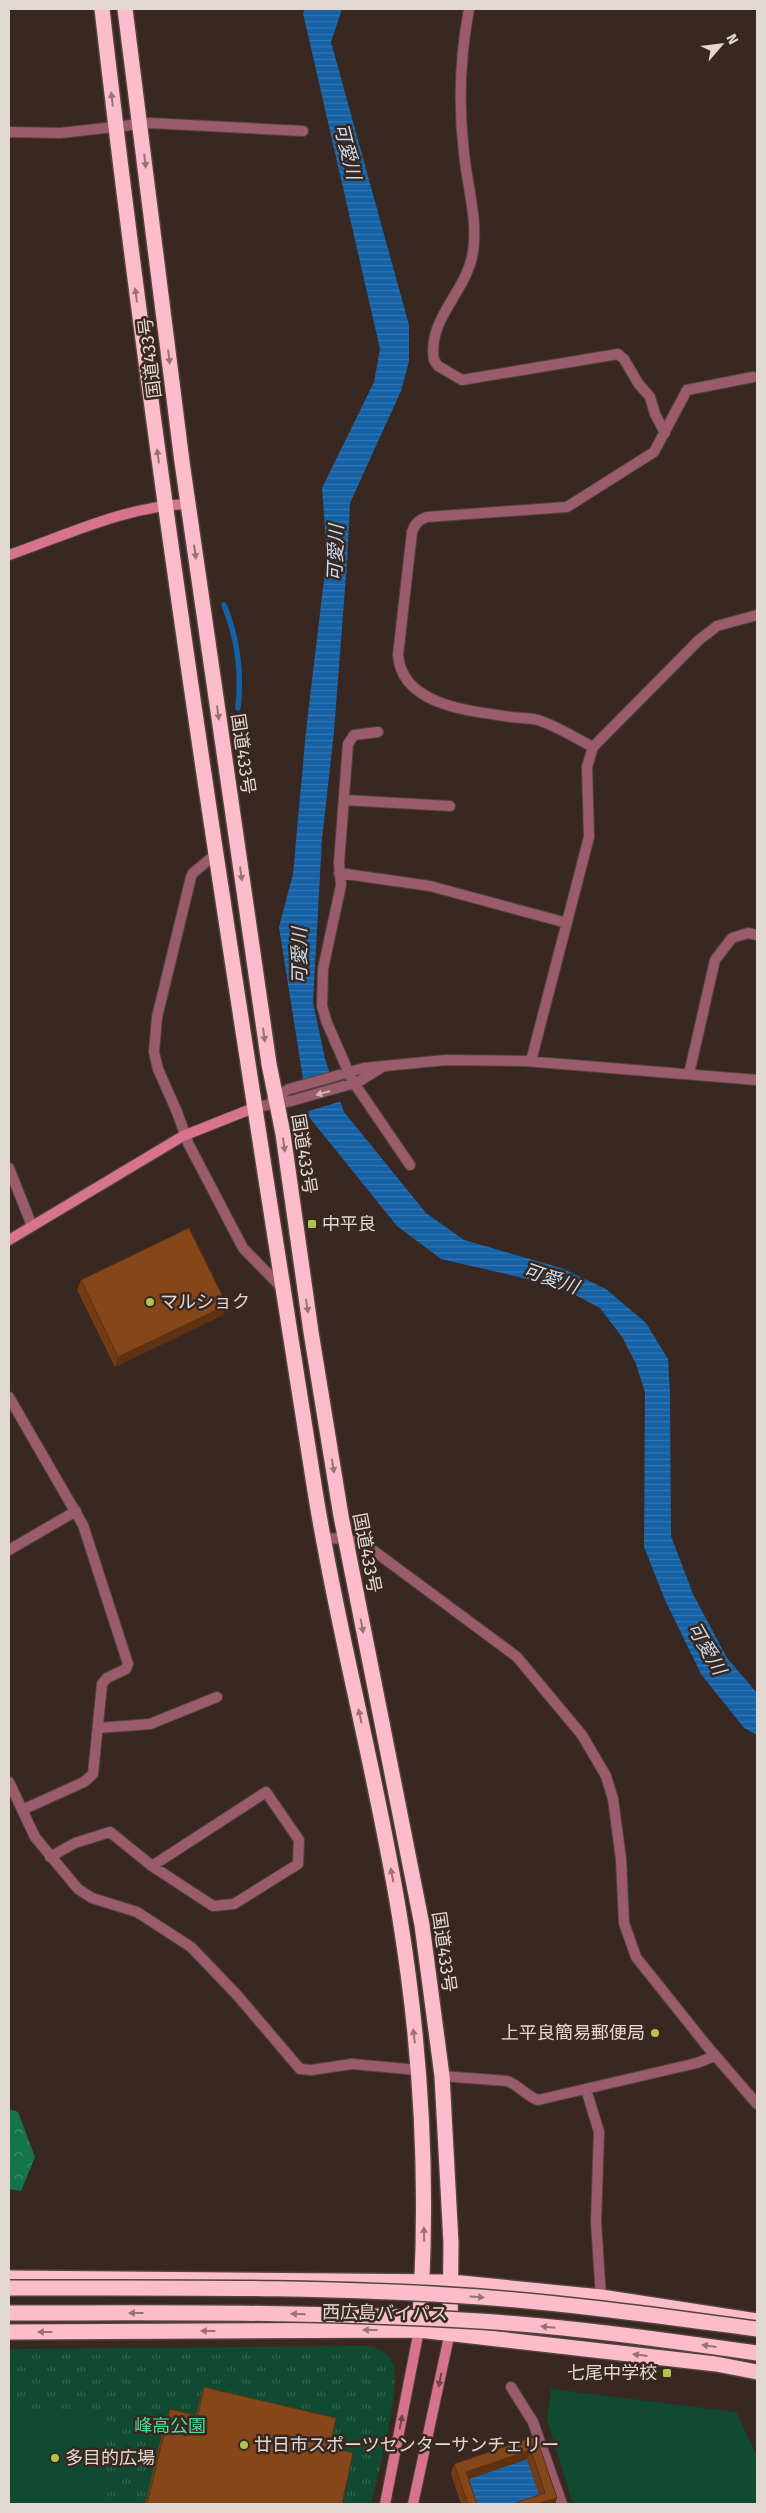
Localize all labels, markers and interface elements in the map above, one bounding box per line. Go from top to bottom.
north arrow [696,20,746,70]
text: N [722,31,742,47]
one-way arrow [108,91,116,107]
water label: 可愛川 [329,121,366,183]
one-way arrow [141,154,149,170]
one-way arrow [132,287,140,303]
street label: 国道433号 [134,316,166,400]
one-way arrow [165,350,173,366]
one-way arrow [153,448,161,464]
water label: 可愛川 [323,522,348,582]
one-way arrow [192,544,200,560]
one-way arrow [215,705,223,721]
street label: 国道433号 [226,712,260,796]
one-way arrow [238,866,246,882]
water label: 可愛川 [288,926,311,985]
one-way arrow [261,1027,269,1043]
one-way arrow [315,1089,330,1097]
street label: 国道433号 [287,1112,321,1196]
one-way arrow [281,1137,289,1153]
place label: 中平良 [322,1213,376,1235]
marker: 中平良 [306,1218,318,1230]
water label: 可愛川 [520,1258,583,1299]
place label: マルショク [160,1291,250,1313]
marker: マルショク [144,1296,156,1308]
one-way arrow [303,1298,311,1314]
one-way arrow [329,1459,337,1475]
street label: 国道433号 [348,1511,386,1595]
one-way arrow [359,1618,367,1634]
water label: 可愛川 [682,1618,732,1680]
one-way arrow [355,1708,363,1724]
one-way arrow [387,1867,395,1883]
street label: 国道433号 [427,1910,461,1994]
place label: 上平良簡易郵便局 [501,2022,645,2044]
marker: 上平良簡易郵便局 [649,2027,661,2039]
one-way arrow [410,2028,418,2044]
one-way arrow [420,2225,428,2241]
one-way arrow [470,2293,486,2301]
street label: 西広島バイパス [322,2301,448,2325]
one-way arrow [127,2309,143,2317]
one-way arrow [290,2310,306,2318]
one-way arrow [539,2323,555,2331]
one-way arrow [362,2326,378,2334]
one-way arrow [199,2327,215,2335]
one-way arrow [37,2328,53,2336]
one-way arrow [701,2342,717,2350]
one-way arrow [631,2351,647,2359]
place label: 七尾中学校 [567,2362,657,2384]
marker: 七尾中学校 [661,2367,673,2379]
one-way arrow [436,2372,444,2388]
one-way arrow [397,2414,405,2430]
park label: 峰高公園 [134,2415,206,2437]
place label: 廿日市スポーツセンターサンチェリー [254,2434,559,2456]
marker: 廿日市スポーツセンターサンチェリー [238,2439,250,2451]
place label: 多目的広場 [65,2447,155,2469]
marker: 多目的広場 [49,2452,61,2464]

